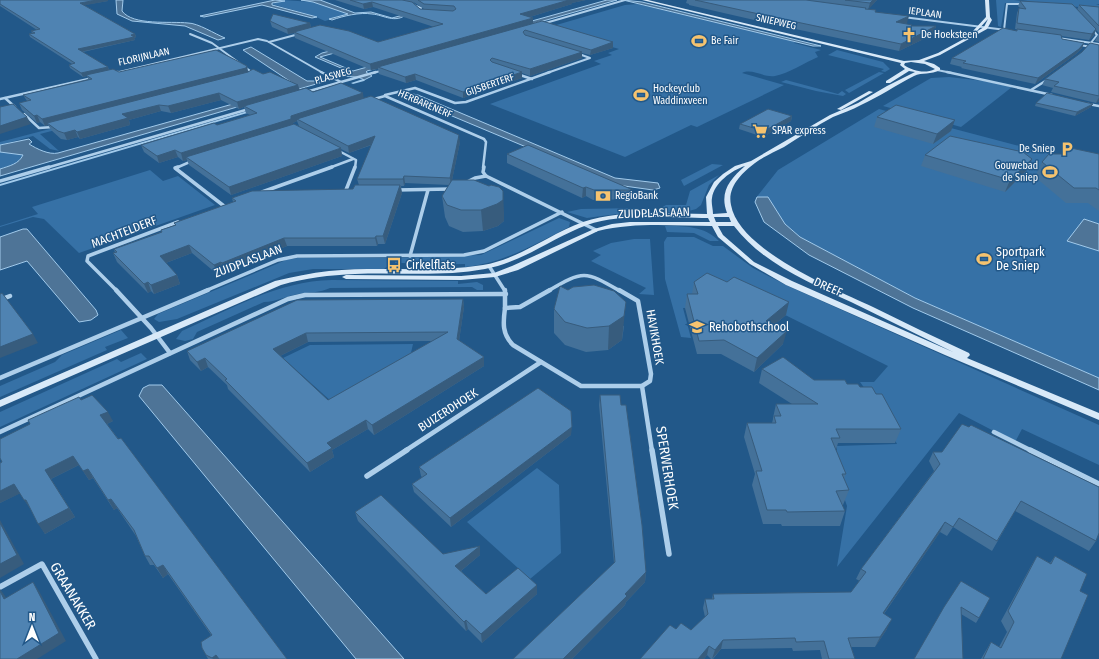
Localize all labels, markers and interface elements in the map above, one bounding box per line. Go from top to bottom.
street label: IEPLAAN [908,5,942,21]
street label: SNIEPWEG [755,12,798,33]
church icon: De Hoeksteen [900,26,918,44]
place label: De Hoeksteen [921,29,978,41]
sports icon: Be Fair [690,32,708,50]
place label: Be Fair [711,35,739,47]
street label: FLORIJNLAAN [117,45,171,69]
street label: PLASWEG [313,65,353,87]
street label: GIJSBERTERF [464,71,516,99]
place label: Hockeyclub Waddinxveen [653,83,708,107]
sports icon: Hockeyclub Waddinxveen [632,86,650,104]
street label: HERBARENERF [396,87,454,121]
supermarket icon: SPAR express [751,122,769,140]
place label: SPAR express [772,125,826,137]
parking icon: De Sniep [1058,140,1076,158]
place label: De Sniep [1019,143,1055,155]
place label: Gouwebad de Sniep [995,160,1038,184]
sports icon: Gouwebad de Sniep [1041,163,1059,181]
bank icon: RegioBank [594,187,612,205]
place label: RegioBank [615,190,658,202]
street label: ZUIDPLASLAAN [618,205,690,221]
street label: MACHTELDERF [89,213,159,251]
street label: ZUIDPLASLAAN [212,242,284,280]
place label: Sportpark De Sniep [996,245,1045,273]
sports icon: Sportpark De Sniep [975,250,993,268]
bus stop icon: Cirkelflats [385,256,403,274]
place label: Cirkelflats [406,258,455,272]
street label: DREEF [811,274,845,300]
street label: HAVIKHOEK [643,308,667,366]
school or university icon: Rehobothschool [688,318,706,336]
place label: Rehobothschool [709,320,789,334]
street label: BUIZERDHOEK [416,385,481,434]
street label: SPERWERHOEK [652,425,682,512]
street label: GRAANAKKER [46,559,100,633]
north arrow [12,607,52,647]
text: N [29,611,35,624]

